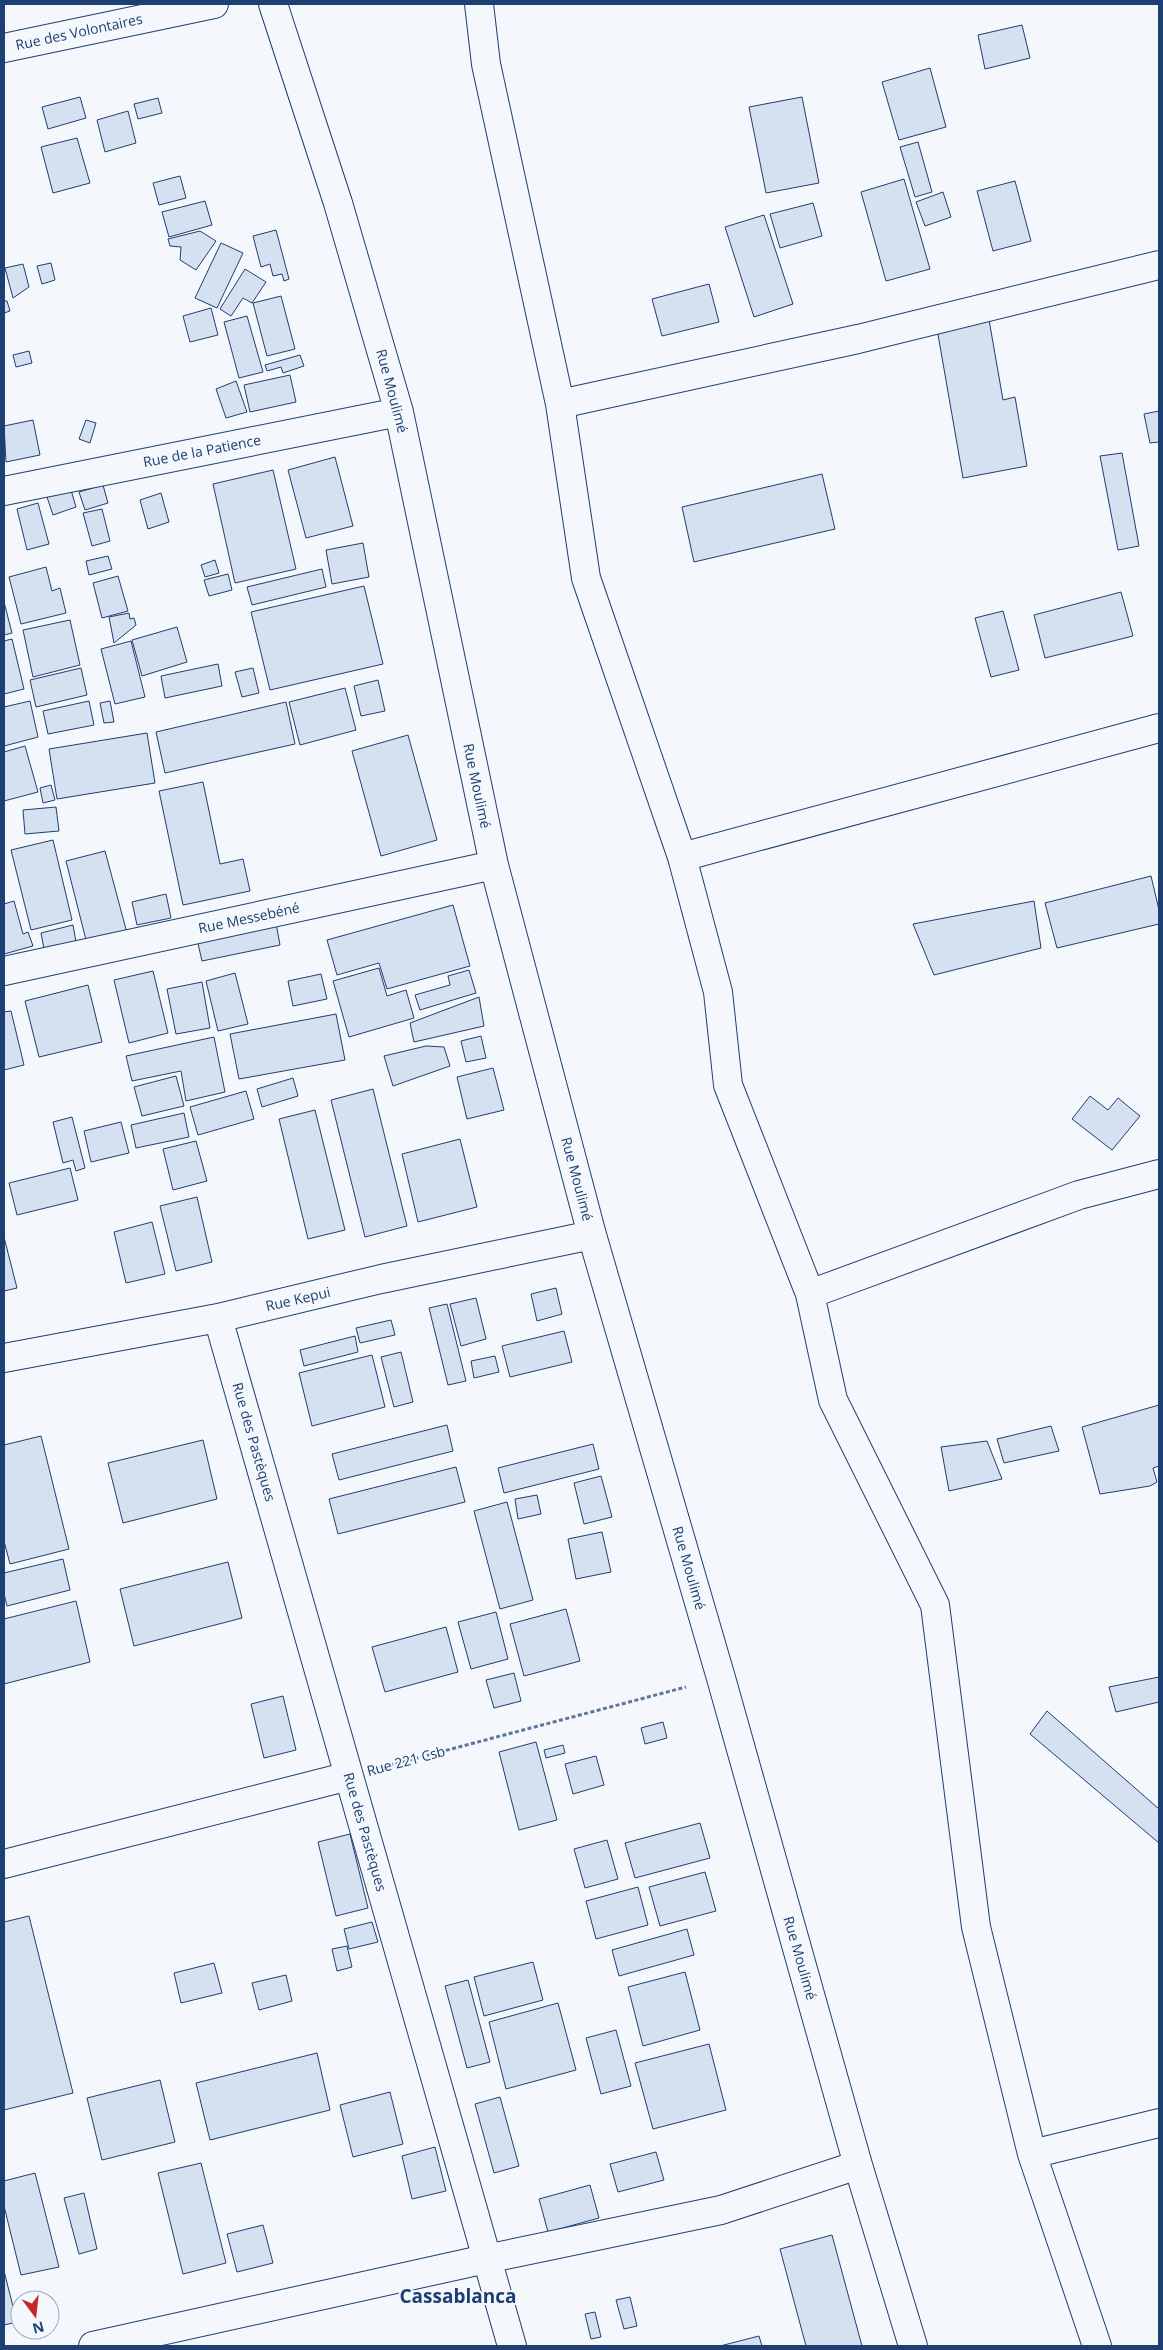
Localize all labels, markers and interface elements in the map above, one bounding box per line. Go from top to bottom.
street label: Rue des Volontaires [14,9,144,54]
street label: Rue Moulimé [372,347,413,435]
street label: Rue de la Patience [141,430,262,471]
street label: Rue Moulimé [459,742,496,830]
street label: Rue Messebéné [196,897,302,938]
street label: Rue Moulimé [557,1135,598,1223]
street label: Rue Kepui [264,1282,332,1315]
street label: Rue des Pastèques [228,1380,281,1504]
street label: Rue Moulimé [668,1524,711,1612]
street label: Rue 221 Csb [365,1741,447,1780]
street label: Rue des Pastèques [339,1770,392,1894]
street label: Rue Moulimé [779,1914,822,2002]
district label: Cassablanca [400,2283,516,2309]
north arrow [10,2290,60,2340]
text: N [31,2317,46,2339]

